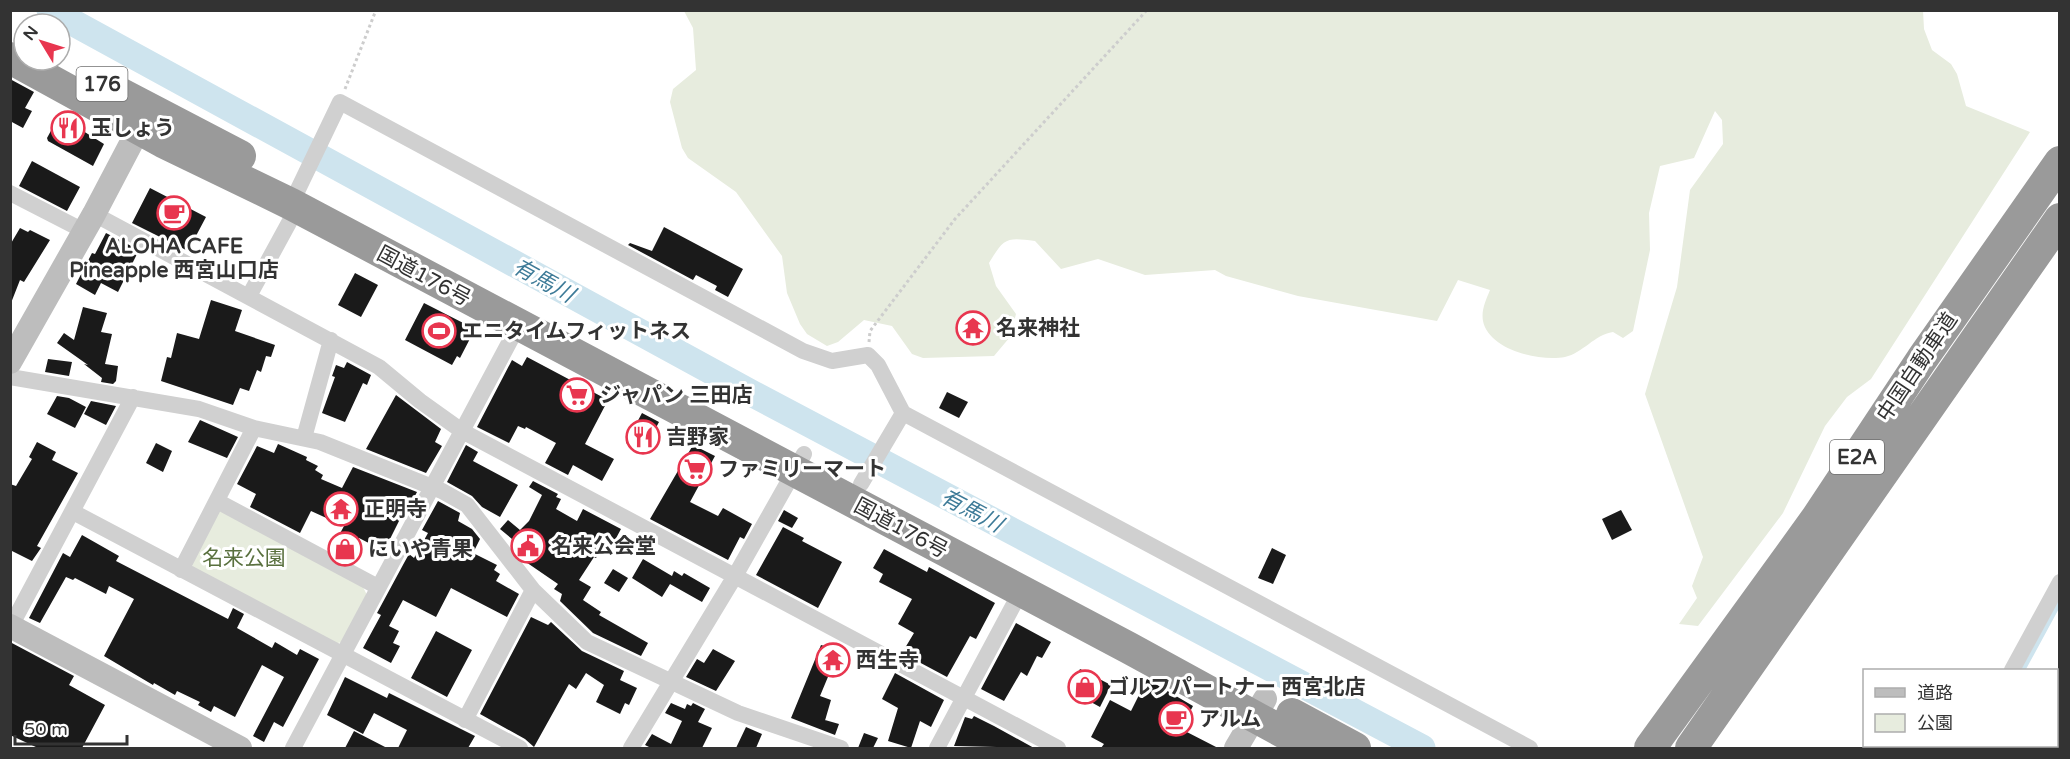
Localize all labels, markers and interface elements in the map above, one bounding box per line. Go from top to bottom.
north arrow [12,12,72,72]
text: N [19,22,43,45]
road number: 176 [76,67,128,101]
restaurant icon: 玉しょう [50,110,86,146]
place label: 玉しょう [91,116,175,141]
cafe icon: ALOHA CAFE Pineapple 西宮山口店 [156,195,192,231]
place label: ALOHA CAFE Pineapple 西宮山口店 [69,234,279,283]
street label: 国道176号 [373,241,475,312]
water label: 有馬川 [508,254,580,309]
street label: 中国自動車道 [1872,308,1963,426]
temple icon: 名来神社 [955,310,991,346]
sports icon: エニタイムフィットネス [421,313,457,349]
place label: 名来神社 [996,316,1080,341]
place label: エニタイムフィットネス [462,319,691,344]
supermarket icon: ジャパン 三田店 [559,377,595,413]
place label: ジャパン 三田店 [600,383,752,408]
restaurant icon: 吉野家 [625,419,661,455]
place label: 吉野家 [666,425,729,450]
road number: E2A [1830,440,1884,474]
supermarket icon: ファミリーマート [677,451,713,487]
place label: ファミリーマート [718,457,886,482]
water label: 有馬川 [936,484,1009,539]
temple icon: 正明寺 [323,491,359,527]
street label: 国道176号 [850,493,952,564]
place label: 正明寺 [364,497,427,522]
public building icon: 名来公会堂 [510,528,546,564]
shop icon: にいや青果 [327,531,363,567]
place label: 名来公会堂 [551,534,656,559]
place label: にいや青果 [368,537,473,562]
park label: 名来公園 [202,546,286,571]
temple icon: 西生寺 [815,642,851,678]
place label: 西生寺 [856,648,919,673]
shop icon: ゴルフパートナー 西宮北店 [1067,669,1103,705]
legend [1863,669,2058,747]
place label: ゴルフパートナー 西宮北店 [1108,675,1365,700]
text: 道路 [1917,682,1953,704]
cafe icon: アルム [1158,701,1194,737]
place label: アルム [1199,707,1261,732]
scale bar [15,708,128,746]
text: 公園 [1917,712,1953,734]
text: 50 m [24,718,68,740]

